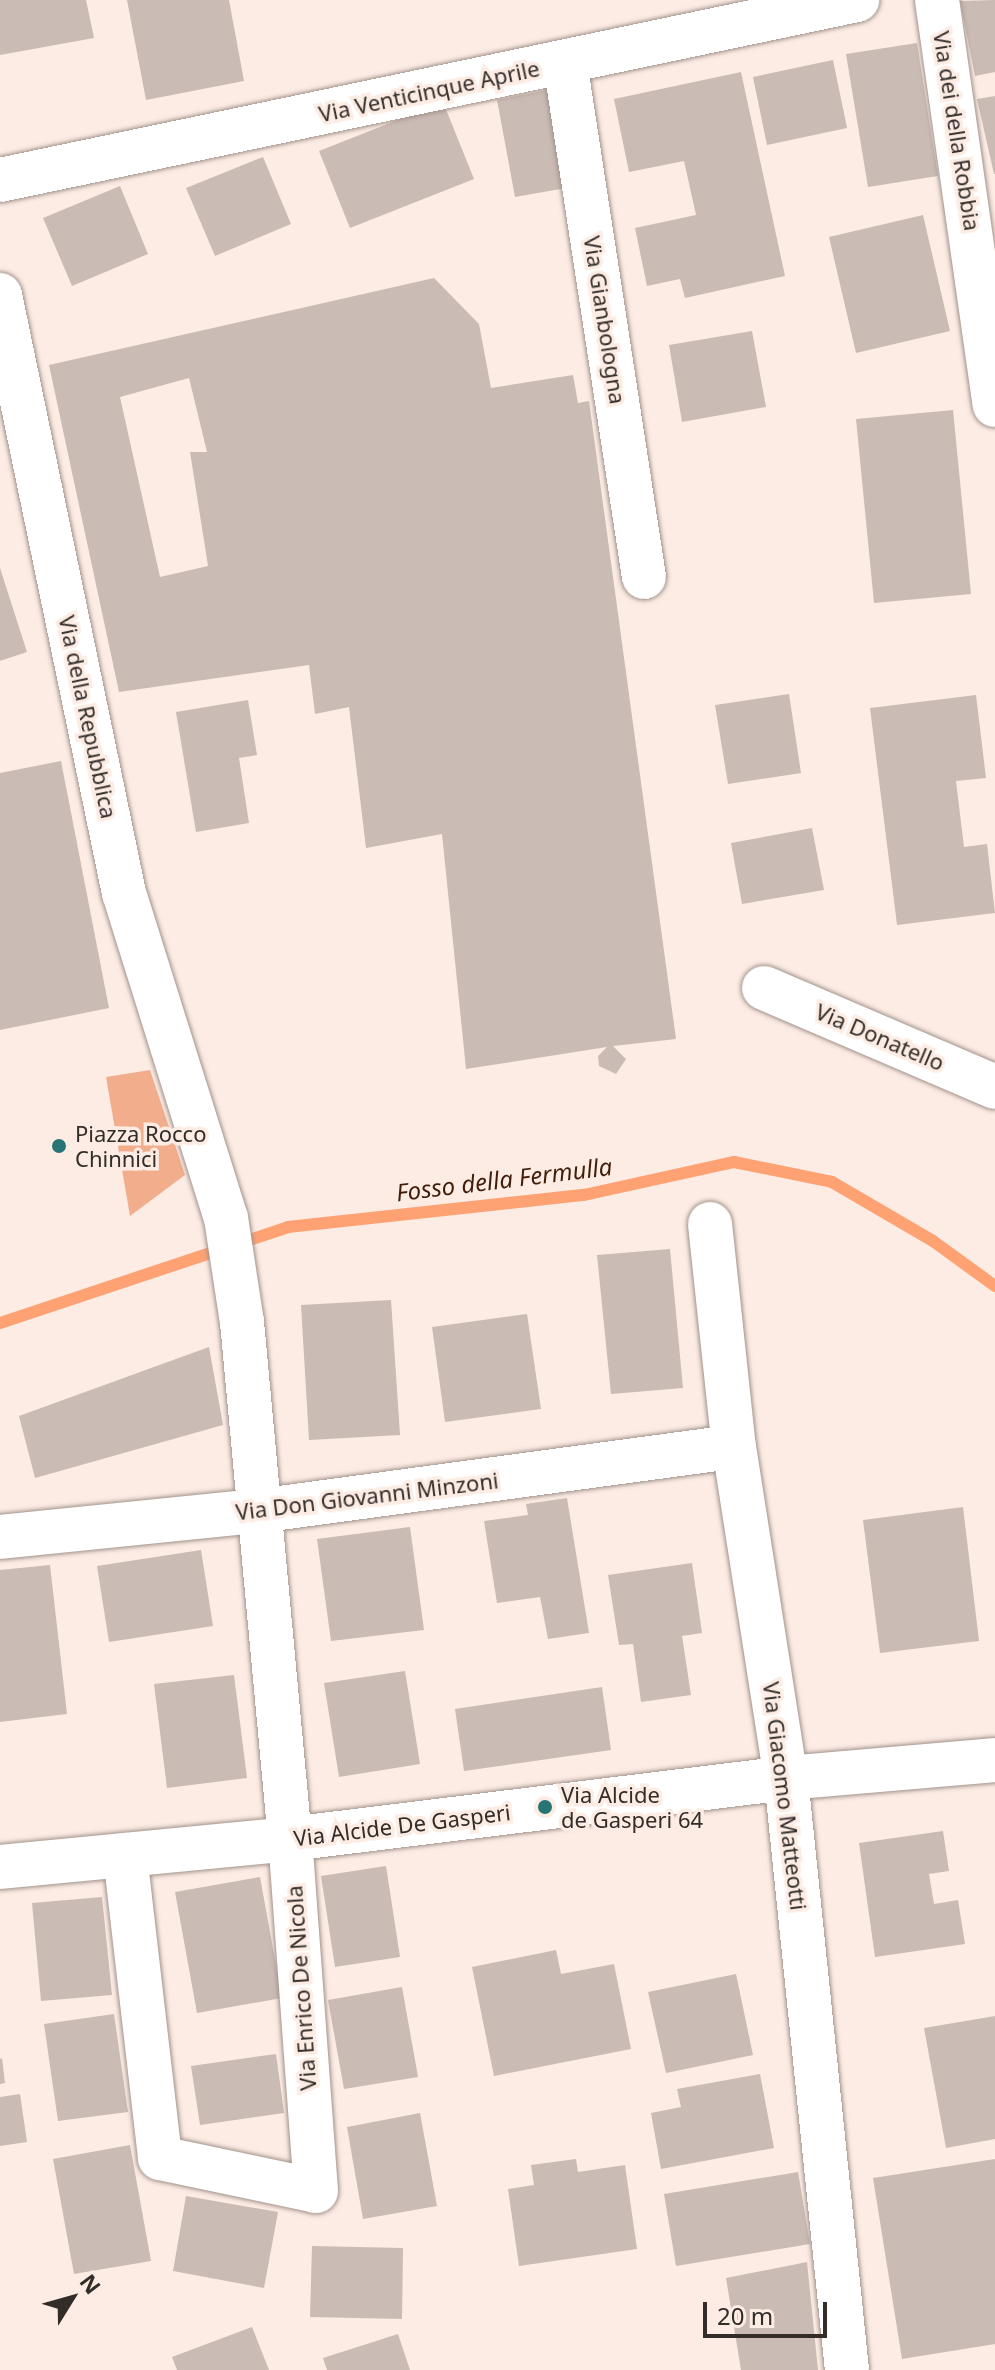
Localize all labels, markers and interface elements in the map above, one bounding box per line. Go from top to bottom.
street label: Via dei della Robbia [928,29,986,233]
street label: Via Venticinque Aprile [316,55,542,127]
street label: Via Gianbologna [579,234,631,406]
street label: Via della Repubblica [54,613,122,821]
street label: Via Donatello [812,998,948,1076]
place label: Piazza Rocco Chinnici [75,1120,206,1172]
marker: Piazza Rocco Chinnici [50,1137,68,1155]
water label: Fosso della Fermulla [394,1151,614,1207]
street label: Via Don Giovanni Minzoni [234,1467,500,1525]
street label: Via Giacomo Matteotti [758,1680,812,1912]
place label: Via Alcide de Gasperi 64 [561,1781,703,1832]
marker: Via Alcide de Gasperi 64 [536,1798,554,1816]
street label: Via Alcide De Gasperi [292,1799,512,1851]
street label: Via Enrico De Nicola [281,1885,321,2091]
north arrow [32,2258,112,2338]
text: N [74,2267,109,2300]
scale bar [707,2286,831,2336]
text: 20 m [717,2299,773,2332]

